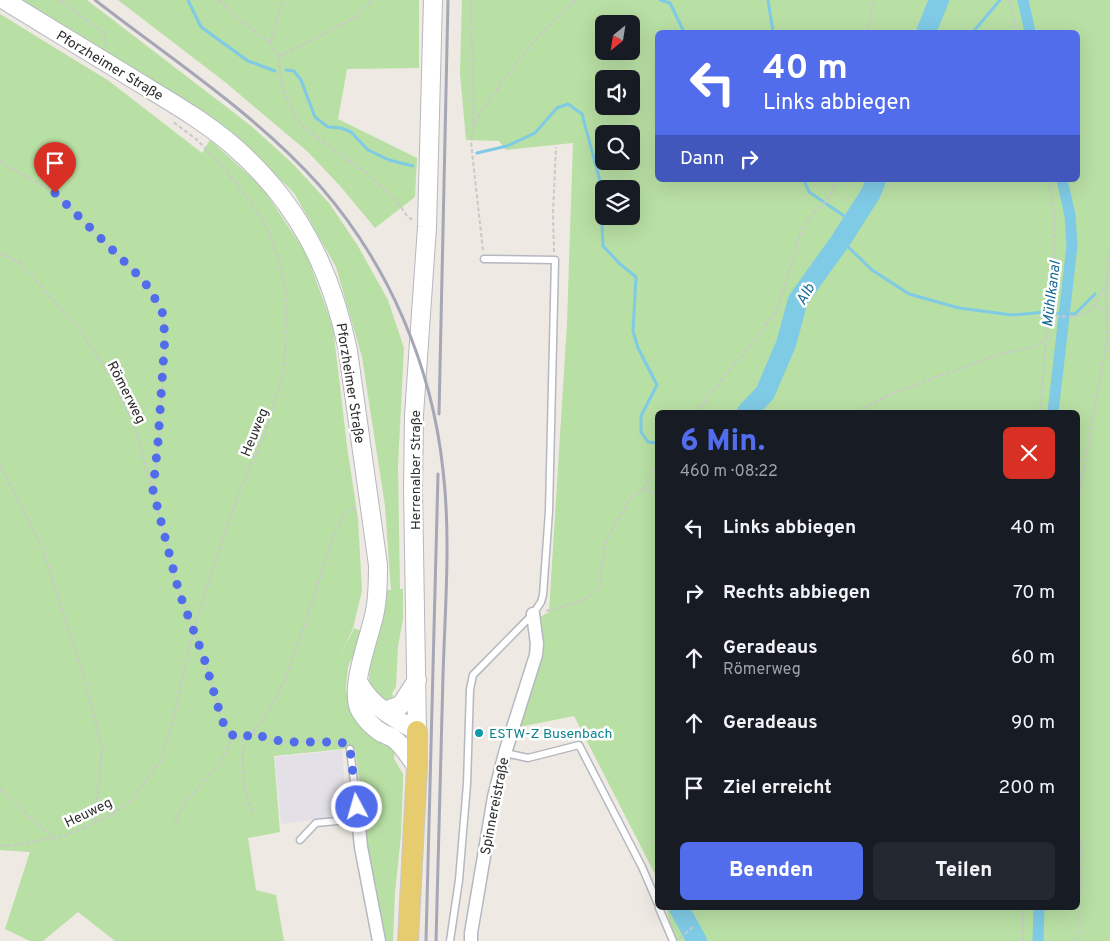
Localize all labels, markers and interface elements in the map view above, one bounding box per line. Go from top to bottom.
north arrow [595,15,640,60]
map controls [595,15,640,225]
street label: Pforzheimer Straße [53,28,166,105]
text: 40 m [763,47,848,91]
icon: left [680,50,745,115]
button: sound [595,70,640,115]
text: Links abbiegen [763,90,911,117]
button: search [595,125,640,170]
pin [34,142,76,193]
icon: right [735,145,763,173]
text: Dann [680,147,725,171]
icon: arrive [41,149,69,177]
button: layers [595,180,640,225]
water label: Mühlkanal [1039,259,1066,328]
water label: Alb [793,280,820,309]
street label: Pforzheimer Straße [332,322,367,445]
street label: Römerweg [103,359,149,427]
street label: Heuweg [238,406,273,459]
street label: Herrenalber Straße [408,410,425,530]
text: 6 Min. [680,424,765,461]
button: close [1003,427,1055,479]
text: 460 m · 08:22 [680,462,778,482]
icon: left [680,514,708,542]
text: Links abbiegen [723,516,856,540]
text: 40 m [1010,516,1055,540]
icon: right [680,579,708,607]
text: Rechts abbiegen [723,581,871,605]
text: 70 m [1013,581,1055,605]
text: Geradeaus [723,636,818,660]
icon: ahead [680,644,708,672]
text: 60 m [1011,646,1055,670]
text: Römerweg [723,660,801,680]
icon: ahead [680,709,708,737]
text: Geradeaus [723,711,818,735]
text: 90 m [1011,711,1055,735]
place label: ESTW-Z Busenbach [489,726,612,743]
marker: ESTW-Z Busenbach [473,727,485,739]
street label: Spinnereistraße [478,756,513,856]
icon: arrive [680,774,708,802]
text: Ziel erreicht [723,776,832,800]
text: 200 m [999,776,1055,800]
position arrow [330,780,382,832]
street label: Heuweg [62,795,115,832]
button: Beenden [680,842,863,900]
button: Teilen [873,842,1055,900]

